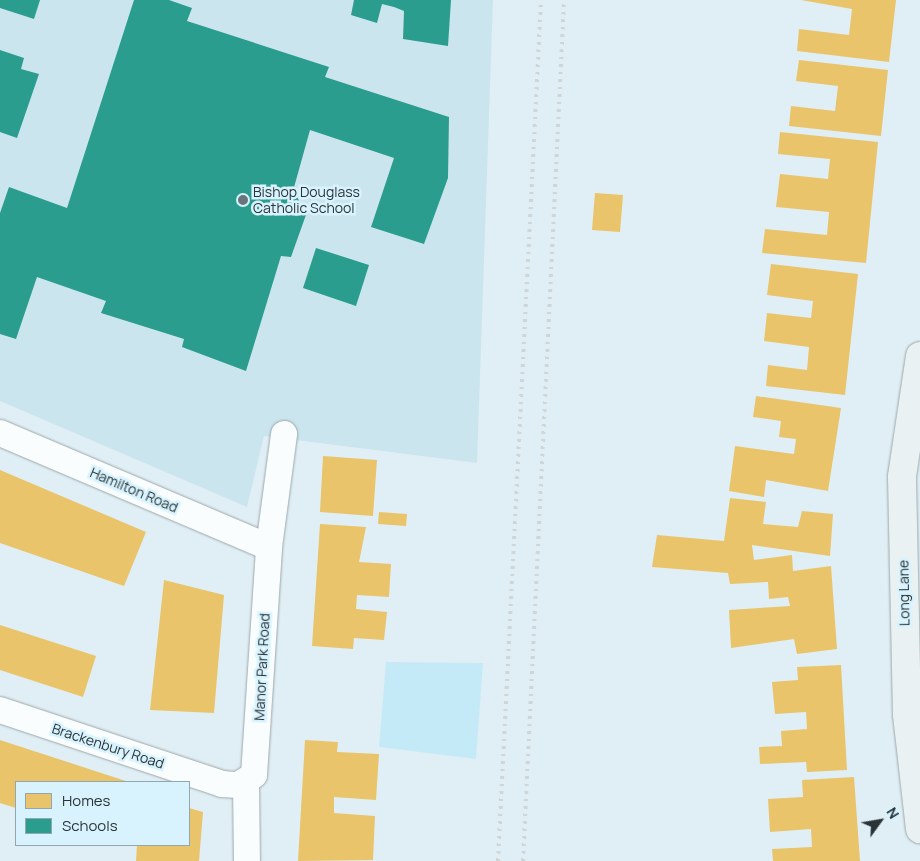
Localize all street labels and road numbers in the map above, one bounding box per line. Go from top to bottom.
street label: Hamilton Road [88,464,180,516]
street label: Long Lane [895,560,913,626]
street label: Manor Park Road [251,613,273,721]
street label: Brackenbury Road [50,720,166,772]

